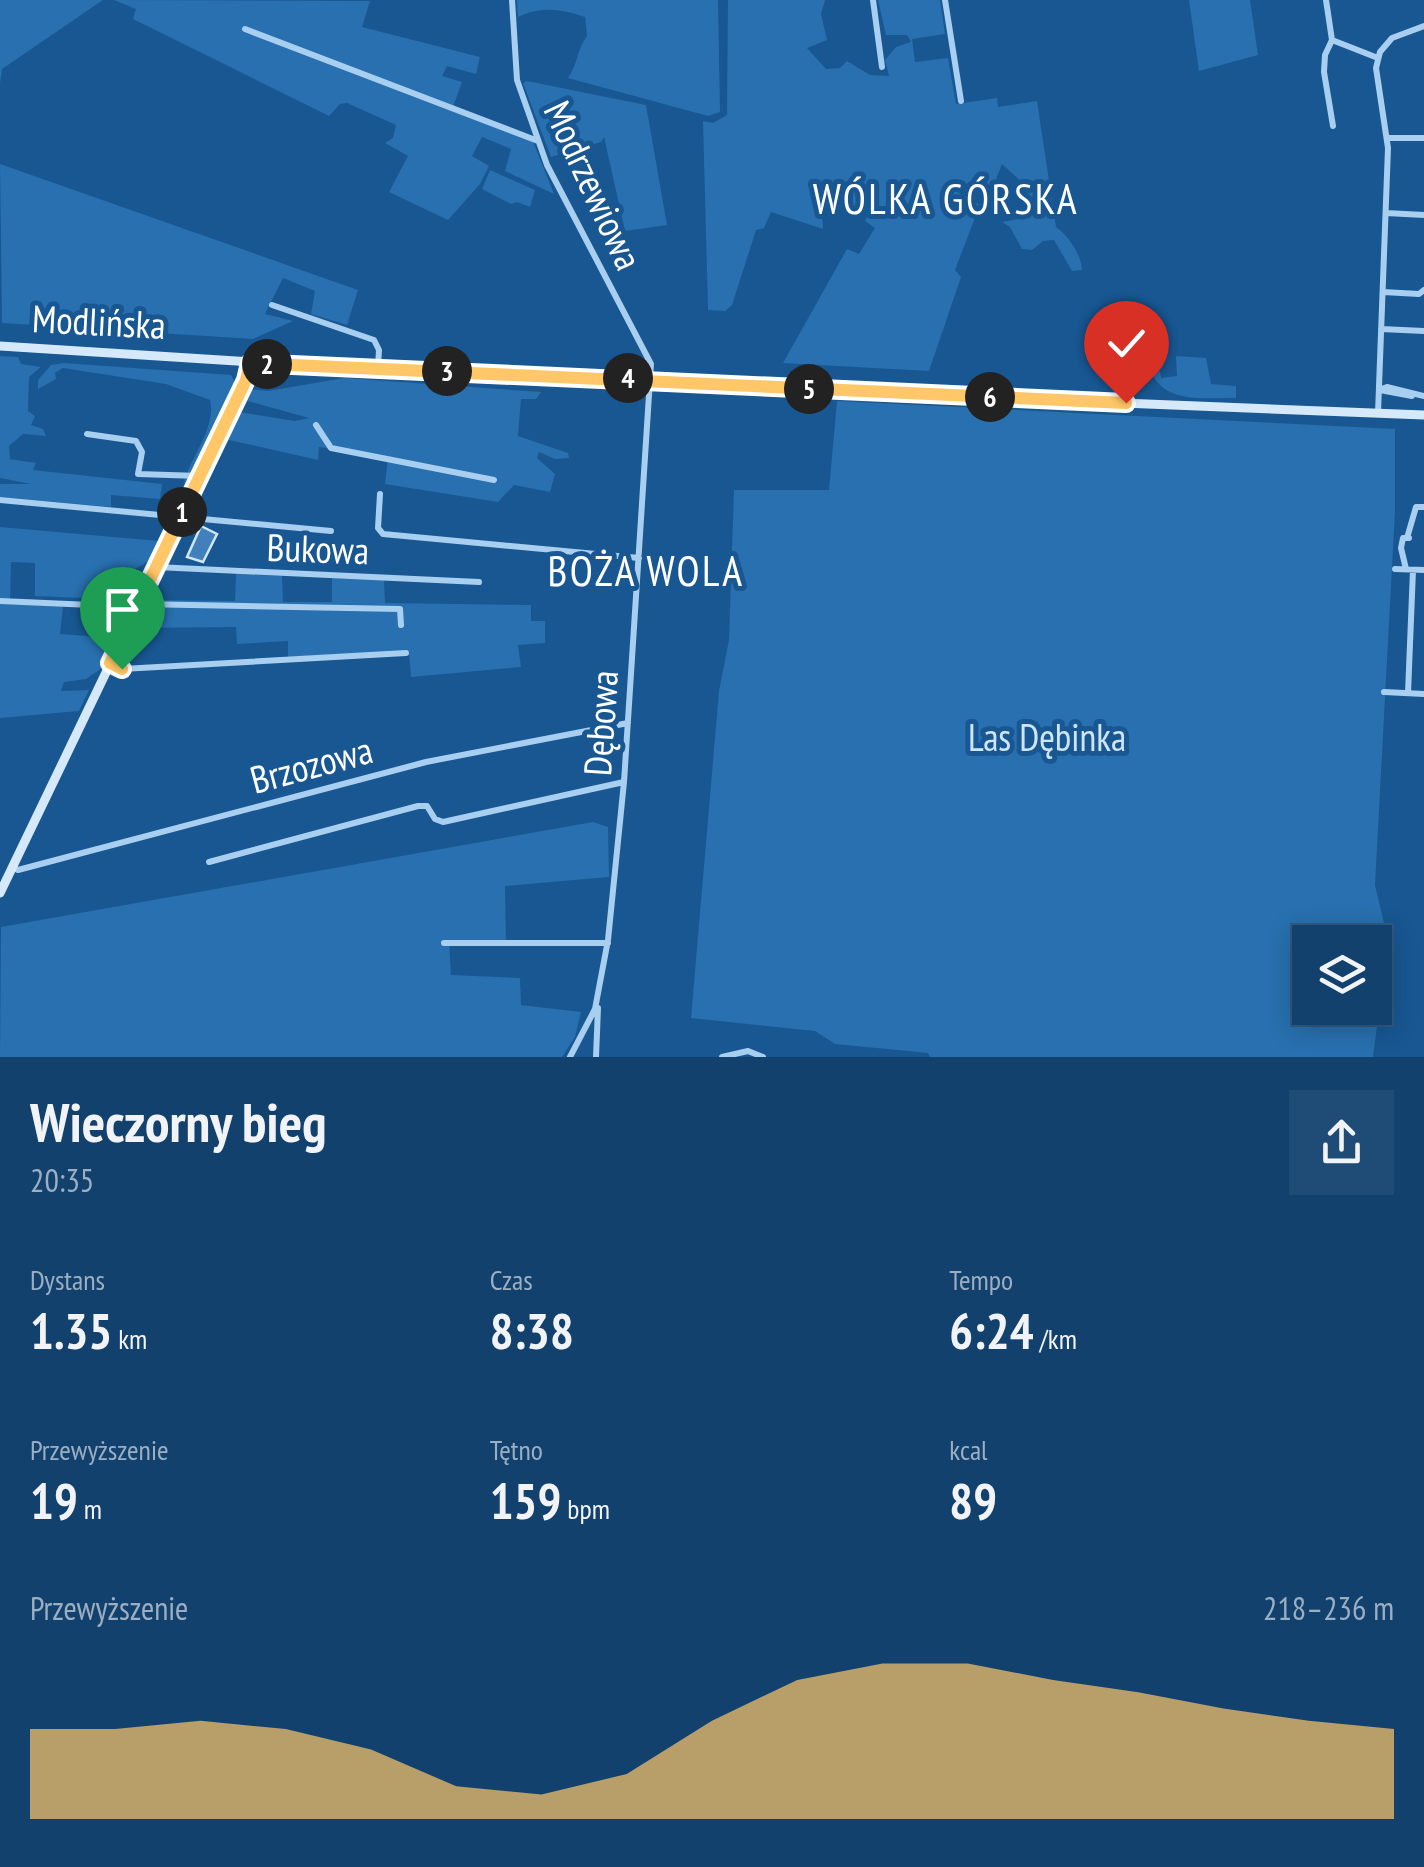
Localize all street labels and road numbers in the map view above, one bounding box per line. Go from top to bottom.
street label: Modrzewiowa [534,93,654,277]
street label: Modlińska [31,293,167,349]
street label: Bukowa [266,522,370,574]
street label: Dębowa [572,669,628,777]
street label: Brzozowa [245,724,377,804]

